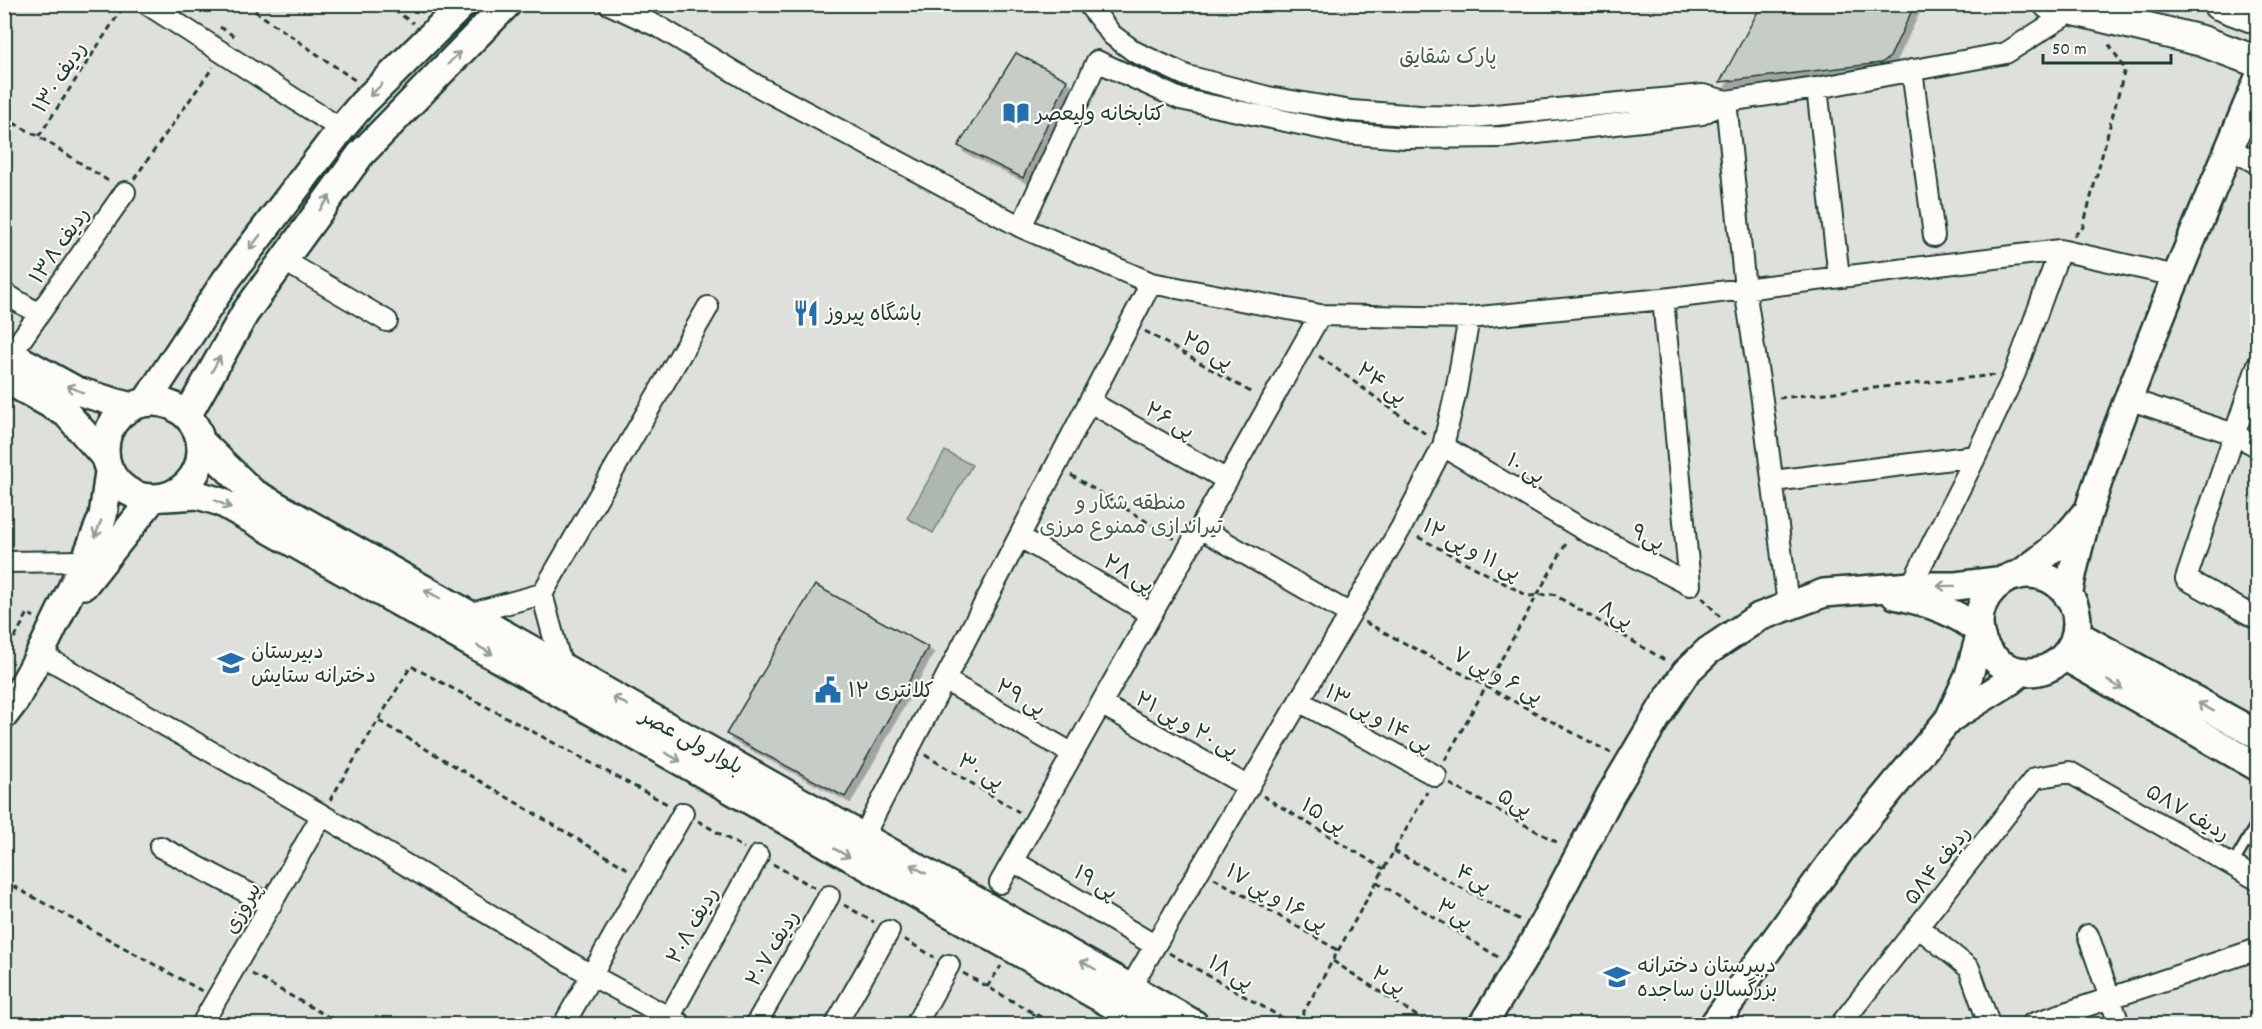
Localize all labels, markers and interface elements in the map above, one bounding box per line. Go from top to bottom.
scale bar [2043,27,2170,65]
street label: ردیف ۱۳۰ [27,37,96,120]
text: 50 m [2052,38,2087,63]
park label: پارک شقایق [1399,44,1497,74]
one-way arrow [447,50,461,65]
one-way arrow [369,82,384,97]
library icon: کتابخانه ولیعصر [1001,98,1031,128]
place label: کتابخانه ولیعصر [1034,101,1165,131]
one-way arrow [319,196,331,212]
street label: ردیف ۱۳۸ [24,202,99,291]
one-way arrow [248,234,261,250]
restaurant icon: باشگاه پیروز [791,298,821,328]
place label: باشگاه پیروز [824,301,922,331]
street label: پی ۲۵ [1176,326,1237,379]
one-way arrow [211,356,222,374]
street label: پی ۲۴ [1349,357,1411,414]
one-way arrow [67,383,85,395]
street label: پی ۲۶ [1138,396,1199,449]
street label: پی ۱۰ [1500,447,1549,494]
park label: منطقه شکار و تیراندازی ممنوع مرزی [1040,490,1223,544]
one-way arrow [213,499,231,510]
street label: پی ۱۱ و پی ۱۲ [1416,513,1525,590]
one-way arrow [91,519,102,538]
street label: پی۹ [1625,519,1669,561]
street label: پی ۲۸ [1096,549,1159,602]
one-way arrow [1937,580,1957,592]
one-way arrow [424,588,441,600]
street label: پی۸ [1592,595,1637,638]
place label: دبیرستان دخترانه ستایش [251,639,376,693]
street label: پی ۶ و پی ۷ [1446,641,1547,714]
one-way arrow [476,645,493,657]
school or university icon: دبیرستان دخترانه ستایش [216,648,246,678]
street label: پی ۲۹ [989,673,1050,726]
public building icon: کلانتری ۱۲ [813,675,843,705]
place label: کلانتری ۱۲ [848,678,934,708]
street label: پی ۱۴ و پی ۱۳ [1318,679,1437,762]
one-way arrow [2106,680,2123,692]
street label: پی ۲۰ و پی ۲۱ [1129,686,1242,767]
one-way arrow [612,694,629,706]
one-way arrow [2198,701,2216,712]
street label: بلوار ولی عصر [632,702,748,784]
street label: پی ۳۰ [950,748,1008,799]
one-way arrow [663,752,681,763]
street label: ردیف ۵۸۷ [2139,779,2234,851]
street label: پی۵ [1491,783,1536,826]
street label: پی ۱۵ [1294,792,1351,843]
street label: ردیف ۵۸۴ [1899,821,1980,913]
one-way arrow [833,847,850,859]
street label: پی ۱۶ و پی ۱۷ [1219,858,1332,941]
street label: پی۴ [1449,859,1496,903]
street label: پی ۱۹ [1067,860,1122,909]
one-way arrow [910,863,927,875]
street label: پیروزی [218,878,271,941]
street label: ردیف ۲۰۸ [661,882,728,970]
street label: پی۳ [1429,893,1477,938]
street label: ردیف ۲۰۷ [741,906,809,993]
street label: پی ۱۸ [1201,950,1258,1000]
place label: دبیرستان دخترانه بزرگسالان ساجده [1637,953,1777,1007]
one-way arrow [1080,959,1097,971]
street label: پی۲ [1365,960,1410,1005]
school or university icon: دبیرستان دخترانه بزرگسالان ساجده [1602,962,1632,992]

